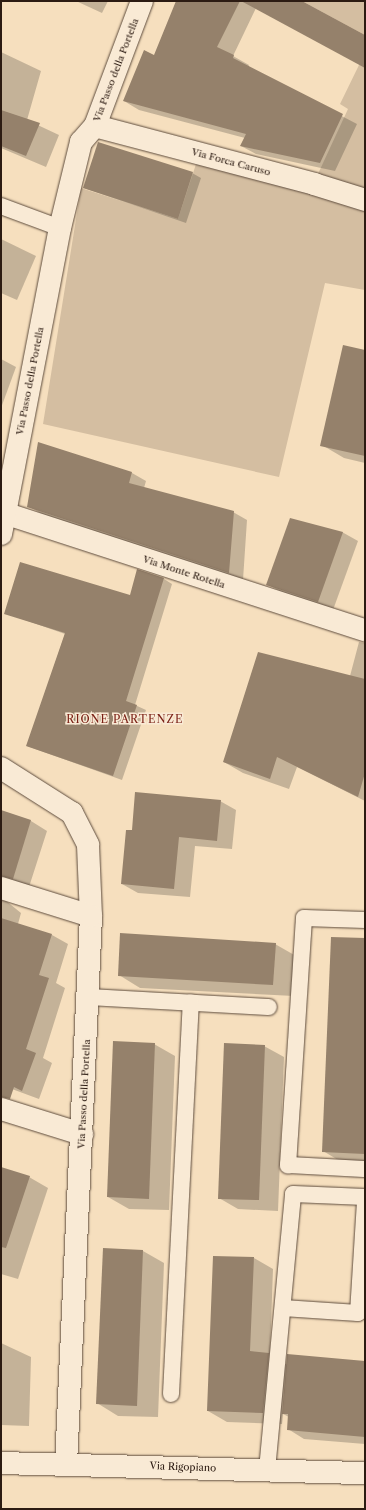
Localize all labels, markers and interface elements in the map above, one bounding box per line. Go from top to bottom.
street label: Via Passo della Portella [91,16,141,124]
street label: Via Forca Caruso [190,146,272,178]
street label: Via Passo della Portella [14,326,46,436]
street label: Via Monte Rotella [141,553,227,591]
district label: RIONE PARTENZE [66,712,184,726]
street label: Via Passo della Portella [75,1039,93,1149]
street label: Via Rigopiano [149,1460,217,1474]

